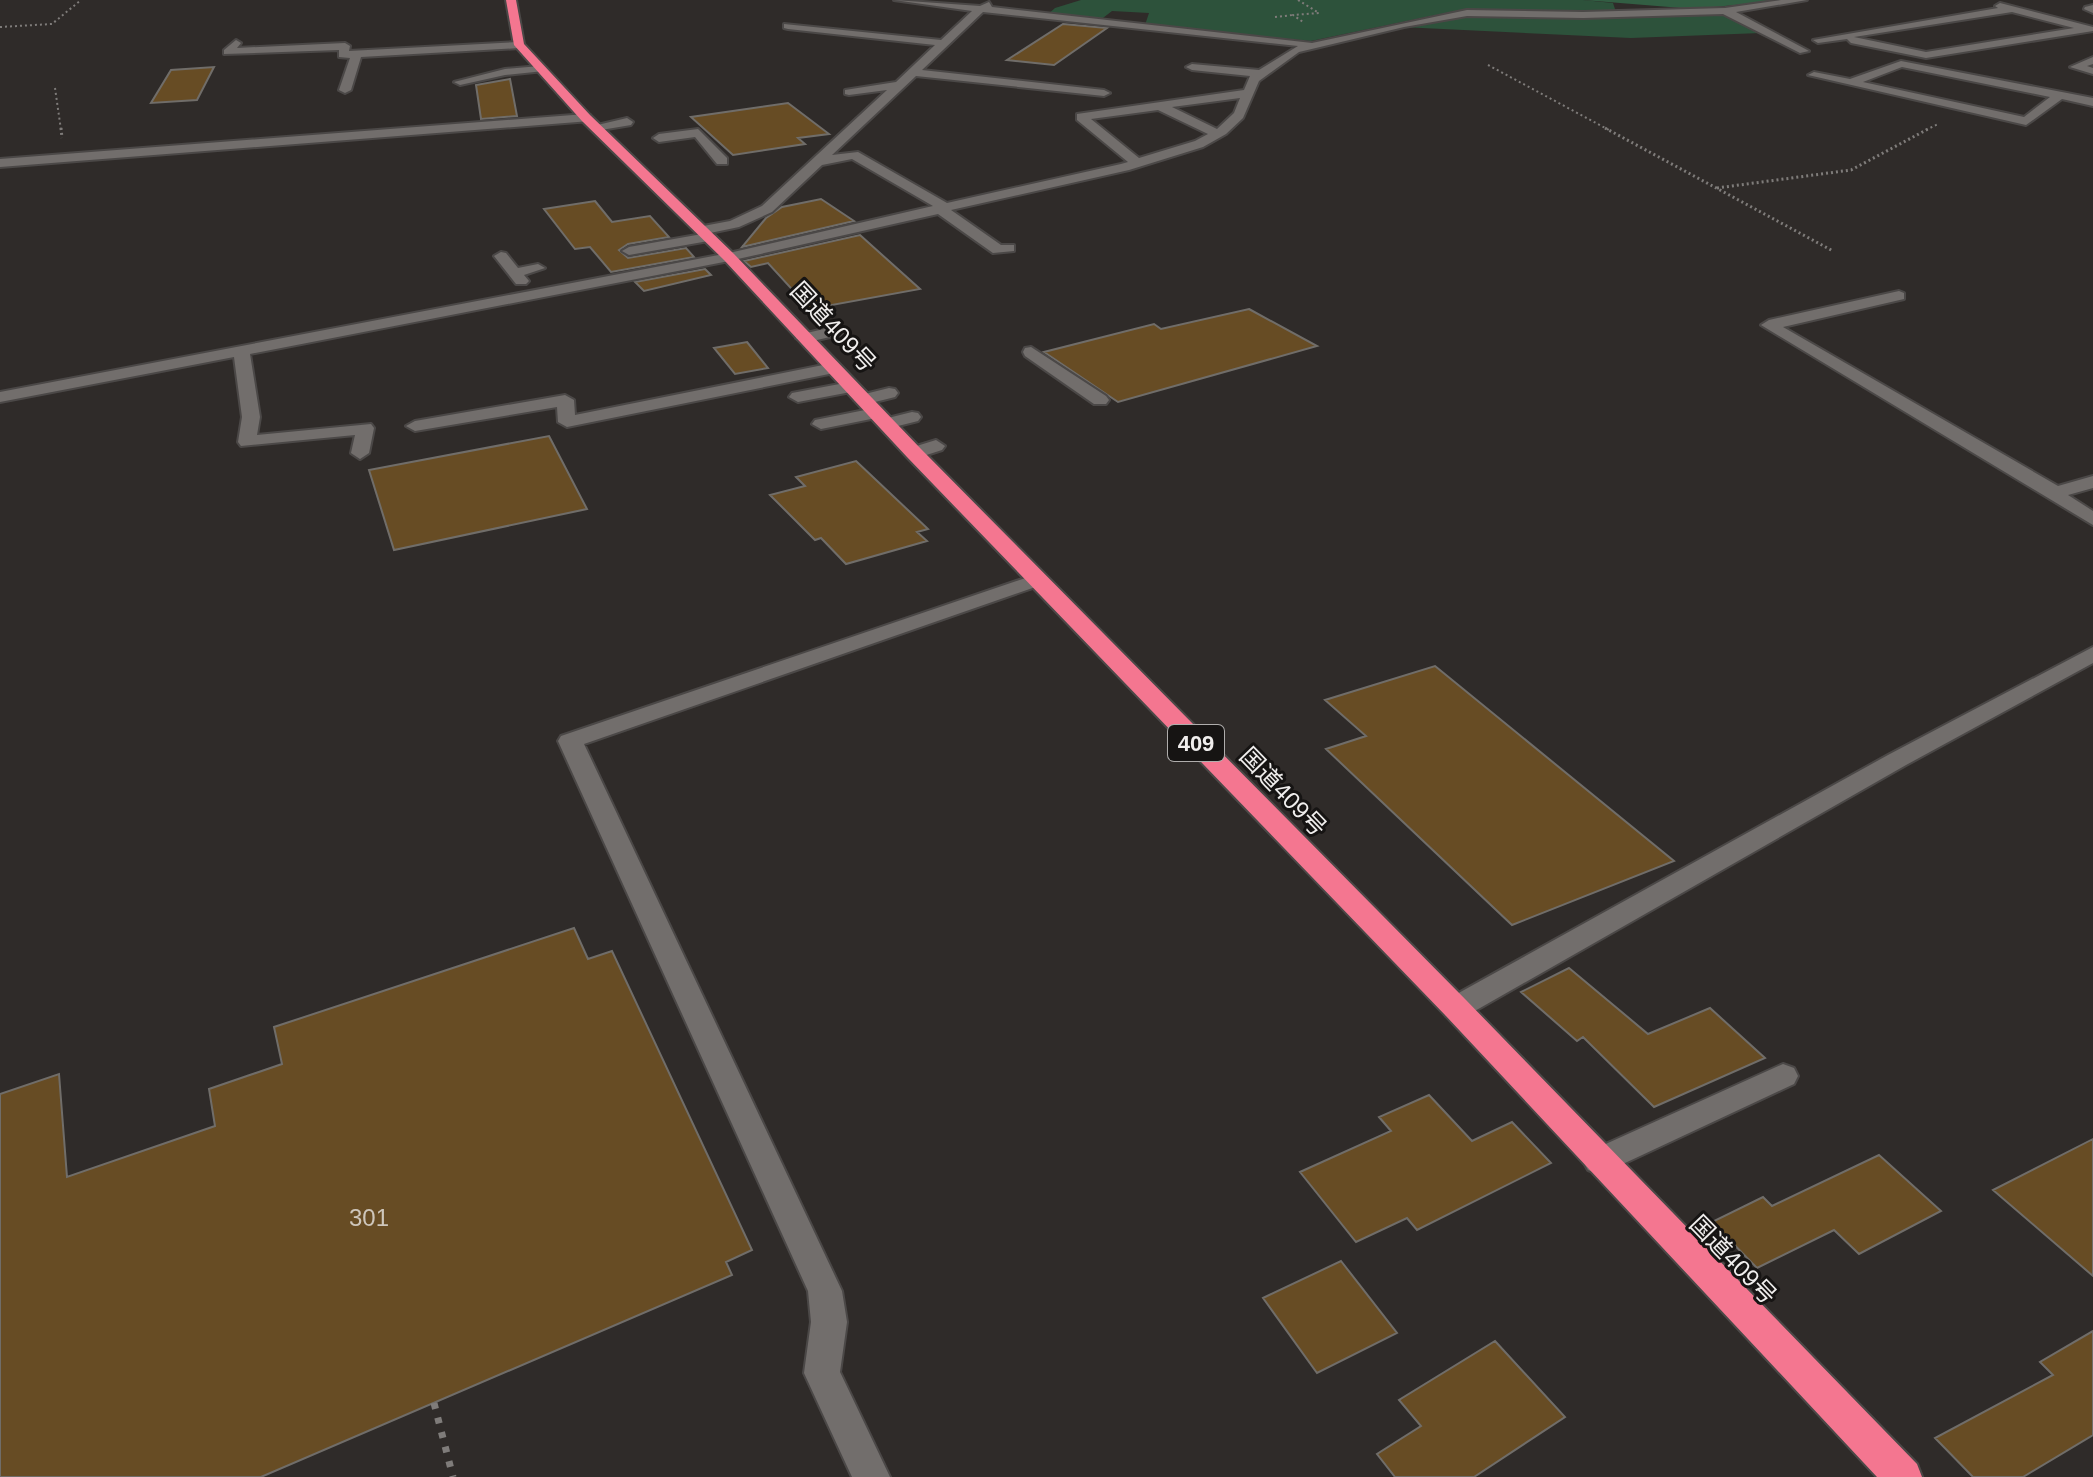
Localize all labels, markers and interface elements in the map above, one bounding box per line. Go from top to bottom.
street label: 国道409号 [785,276,881,377]
road number: 409 [1168,725,1224,761]
street label: 国道409号 [1235,742,1332,841]
house number: 301 [349,1204,389,1231]
street label: 国道409号 [1685,1210,1782,1309]

